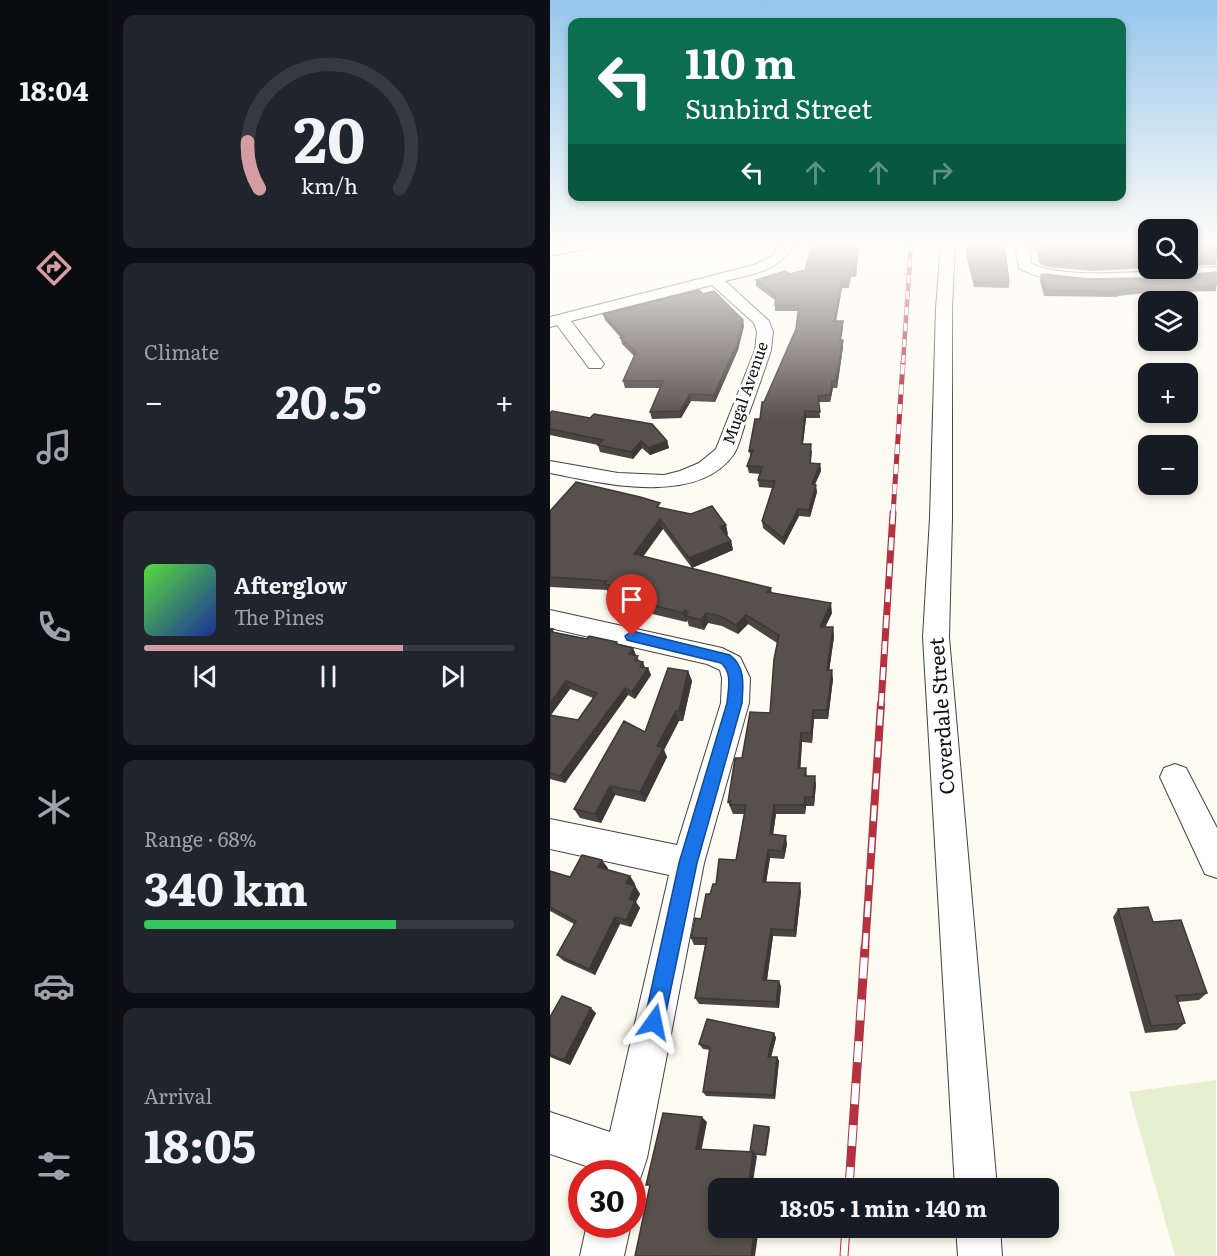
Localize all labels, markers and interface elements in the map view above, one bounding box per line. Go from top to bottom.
text: 110 m [685,30,796,92]
icon: left [586,42,664,120]
text: 18:04 [20,69,88,109]
text: Sunbird Street [685,87,872,127]
text: 20 [293,90,365,182]
icon: left [736,156,769,189]
icon: ahead [799,156,832,189]
icon: ahead [862,156,895,189]
icon: right [925,156,958,189]
text: km/h [300,169,358,201]
map controls [1138,219,1198,495]
button: search [1138,219,1198,279]
icon: directions [33,247,75,289]
button: layers [1138,291,1198,351]
text: Climate [144,336,219,366]
street label: Mugal Avenue [715,338,773,447]
button: + [1138,363,1198,423]
text: 20.5° [275,366,383,433]
text: − [144,375,163,424]
text: + [495,375,514,424]
icon: music [33,426,75,468]
button: − [1138,435,1198,495]
text: Afterglow [234,568,347,601]
pin [606,574,657,636]
icon: arrive [615,583,648,616]
text: The Pines [234,601,324,631]
icon: phone [33,606,75,648]
street label: Coverdale Street [920,637,960,796]
icon: previous [189,660,222,693]
icon: pause [312,660,345,693]
icon: next [436,660,469,693]
icon: climate [33,786,75,828]
text: Range · 68% [144,823,257,853]
text: 340 km [144,853,308,920]
icon: car [33,965,75,1007]
position arrow [622,990,686,1054]
text: Arrival [144,1080,212,1110]
text: 18:05 [144,1110,256,1177]
icon: filters [33,1145,75,1187]
speed limit sign: 30 [568,1160,646,1238]
text: 18:05 · 1 min · 140 m [780,1191,987,1224]

